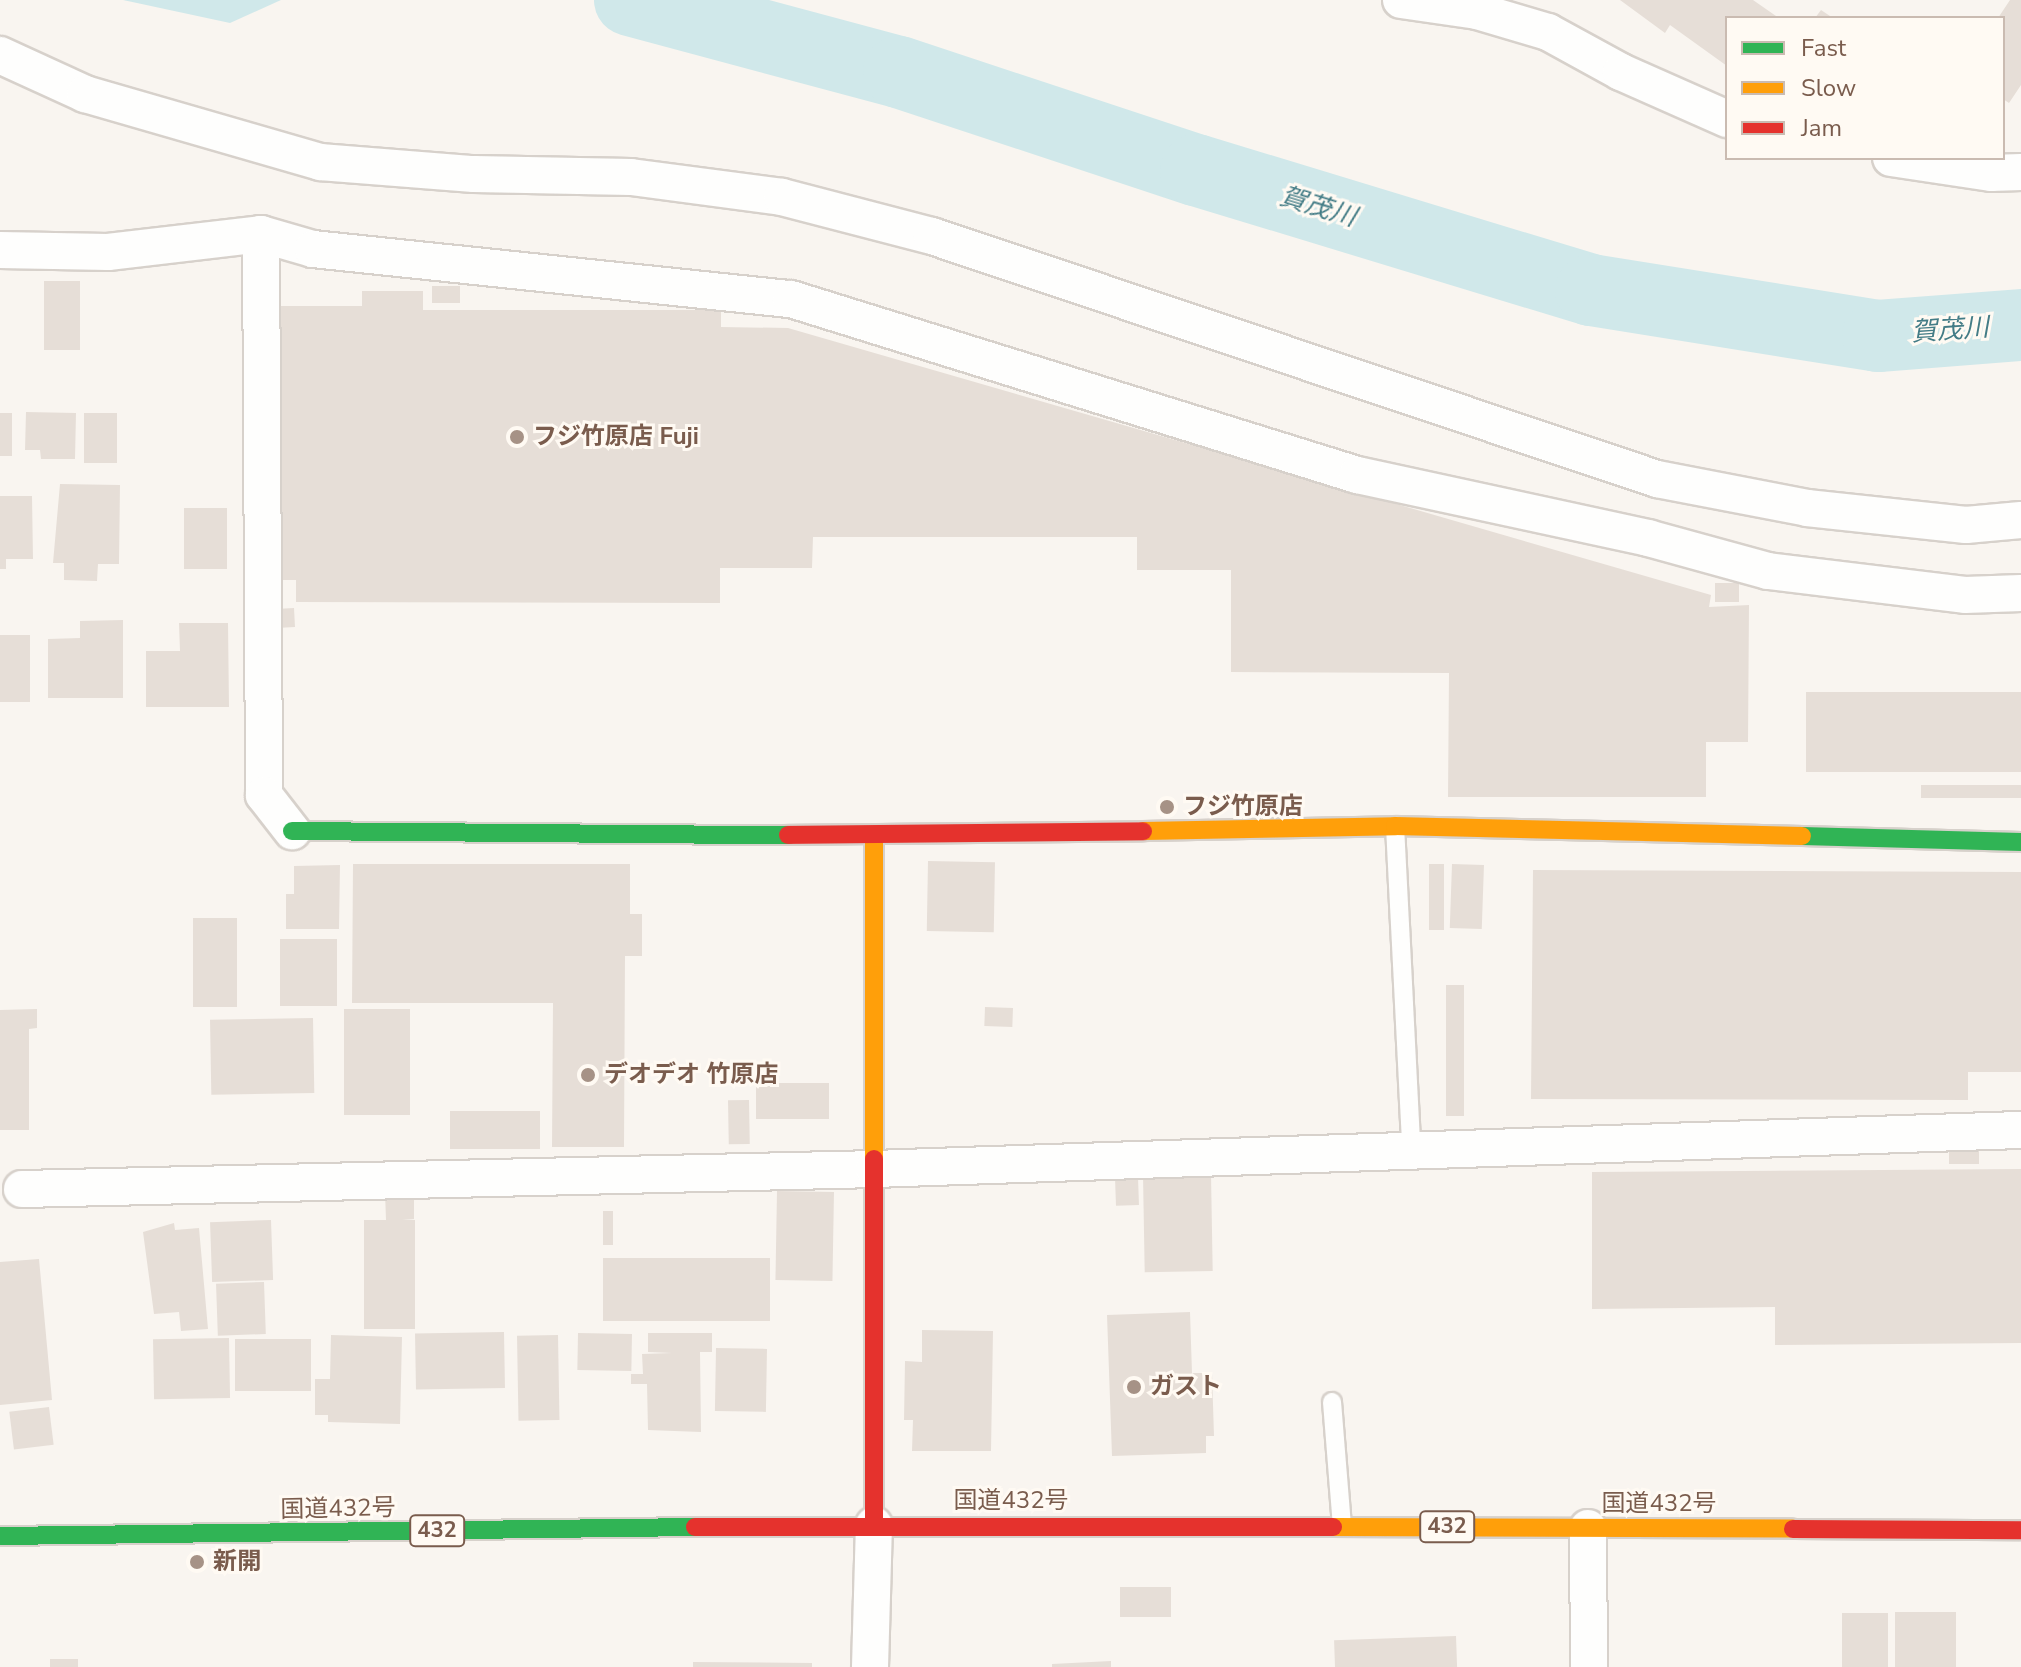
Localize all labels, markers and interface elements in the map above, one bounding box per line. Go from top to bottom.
legend [1725,16,2005,160]
text: Fast [1801,32,1846,64]
text: Slow [1801,72,1856,104]
text: Jam [1801,112,1842,144]
water label: 賀茂川 [1276,181,1360,233]
water label: 賀茂川 [1910,312,1990,348]
place label: フジ竹原店 Fuji [533,423,699,451]
marker: フジ竹原店 Fuji [508,428,526,446]
place label: フジ竹原店 [1183,793,1303,821]
marker: フジ竹原店 [1158,798,1176,816]
place label: デオデオ 竹原店 [604,1061,778,1089]
marker: デオデオ 竹原店 [579,1066,597,1084]
place label: ガスト [1150,1373,1222,1401]
marker: ガスト [1125,1378,1143,1396]
street label: 国道432号 [953,1487,1069,1515]
street label: 国道432号 [1601,1490,1717,1518]
street label: 国道432号 [280,1494,396,1524]
road number: 432 [1419,1509,1475,1545]
road number: 432 [409,1513,465,1549]
place label: 新開 [213,1548,261,1576]
marker: 新開 [188,1553,206,1571]

